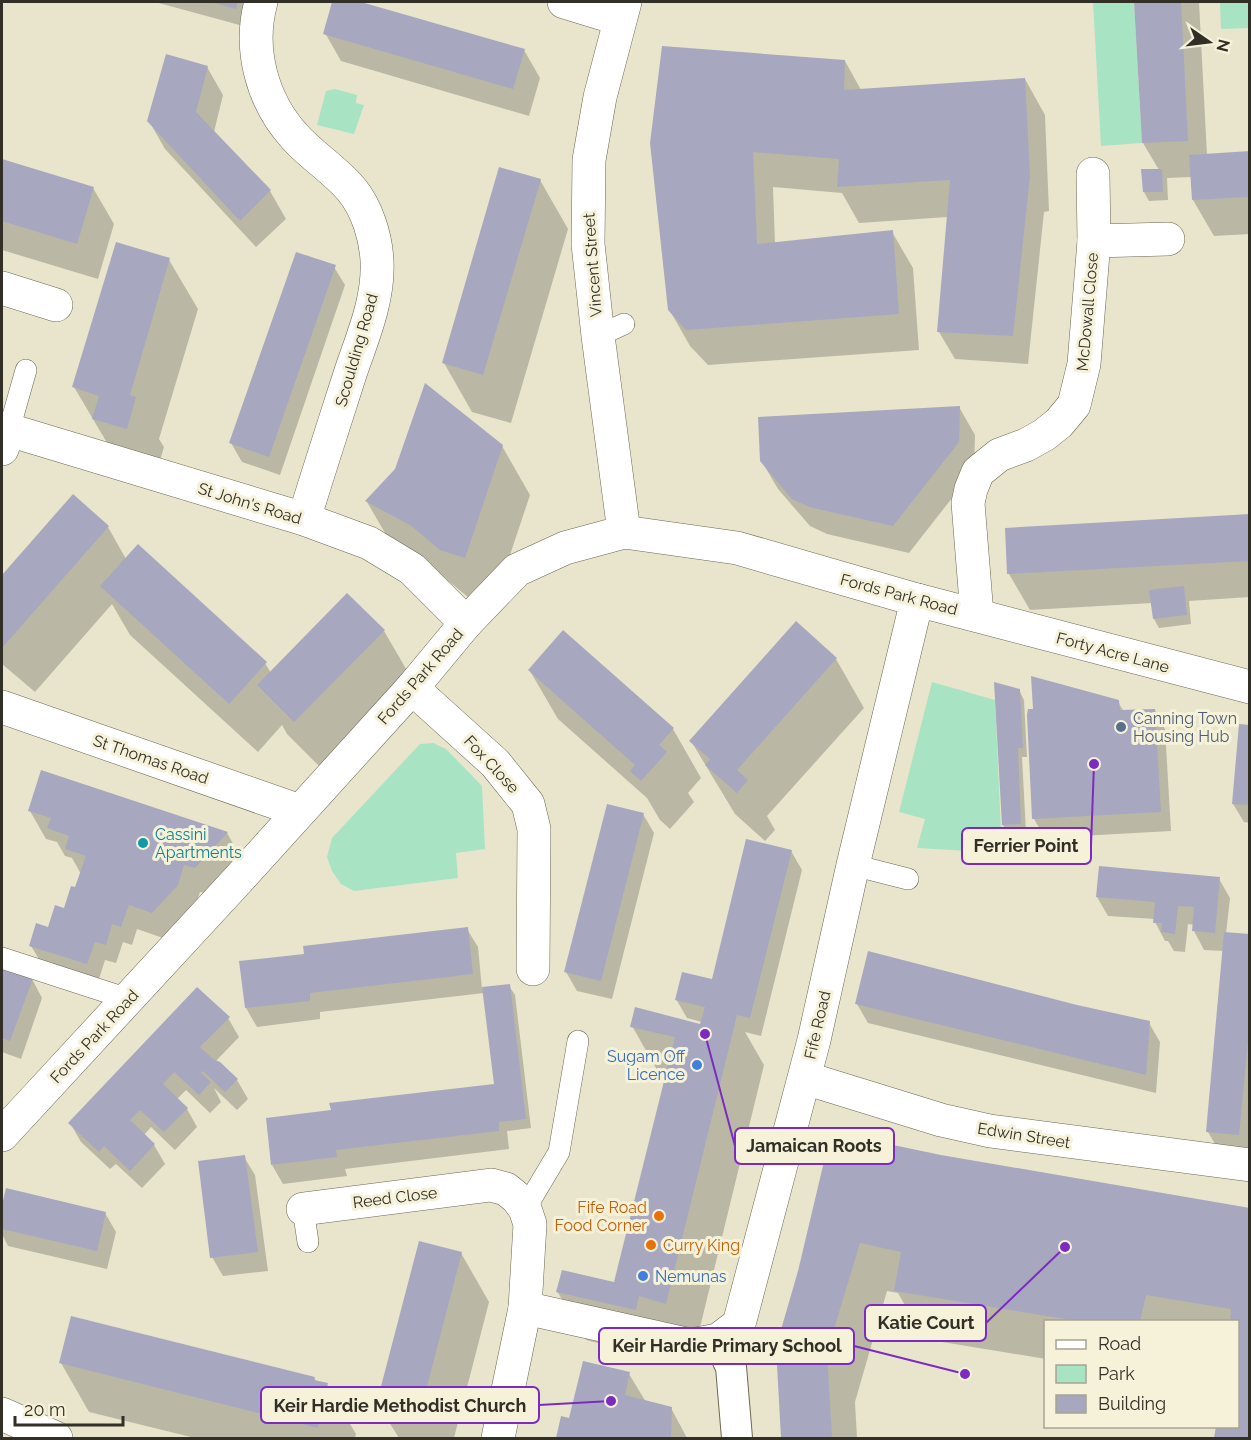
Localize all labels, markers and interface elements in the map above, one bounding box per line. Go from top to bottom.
north arrow [1179,12,1239,72]
text: N [1212,37,1234,54]
street label: Vincent Street [579,211,606,318]
street label: McDowall Close [1073,252,1102,372]
street label: Scoulding Road [331,291,382,409]
street label: St John's Road [196,479,304,528]
street label: Fords Park Road [838,570,960,619]
street label: Fords Park Road [374,625,467,728]
street label: Forty Acre Lane [1054,628,1171,677]
place label: Canning Town Housing Hub [1133,709,1237,746]
marker: Canning Town Housing Hub [1114,720,1128,734]
street label: St Thomas Road [91,731,211,788]
street label: Fox Close [460,731,523,797]
place label: Cassini Apartments [155,825,242,862]
callout: Ferrier Point [962,828,1091,864]
text: Ferrier Point [973,835,1079,856]
marker: Cassini Apartments [136,836,150,850]
street label: Fords Park Road [46,986,143,1087]
street label: Fife Road [800,989,835,1061]
place label: Sugam Off Licence [607,1047,686,1084]
marker: Sugam Off Licence [690,1058,704,1072]
street label: Edwin Street [976,1119,1072,1152]
callout: Jamaican Roots [735,1128,894,1164]
text: Jamaican Roots [746,1135,882,1156]
street label: Reed Close [352,1183,438,1212]
place label: Fife Road Food Corner [555,1198,647,1235]
marker: Fife Road Food Corner [652,1209,666,1223]
place label: Curry King [663,1236,740,1255]
marker: Curry King [644,1238,658,1252]
place label: Nemunas [655,1267,727,1286]
marker: Nemunas [636,1269,650,1283]
callout: Katie Court [865,1305,986,1341]
text: Katie Court [877,1312,975,1333]
legend [1044,1320,1239,1428]
callout: Keir Hardie Primary School [599,1328,854,1364]
text: Road [1098,1333,1141,1354]
text: Keir Hardie Primary School [612,1335,842,1356]
text: Park [1098,1363,1135,1384]
callout: Keir Hardie Methodist Church [261,1387,539,1423]
scale bar [15,1389,123,1427]
text: Building [1098,1393,1166,1414]
text: Keir Hardie Methodist Church [274,1395,526,1416]
text: 20 m [24,1399,66,1420]

